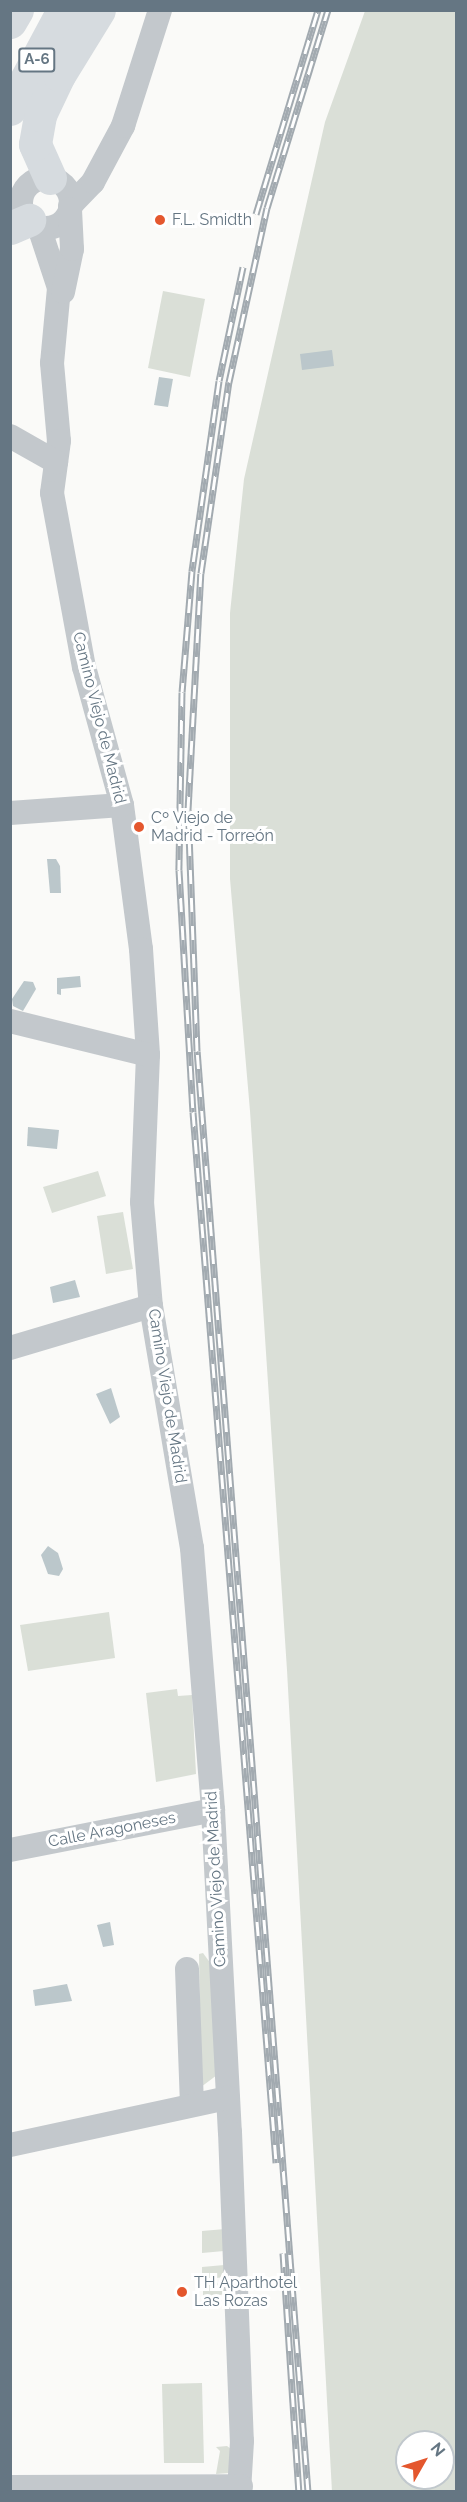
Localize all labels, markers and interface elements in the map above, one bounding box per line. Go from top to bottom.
road number: A-6 [18,48,57,72]
place label: F.L. Smidth [172,210,252,230]
marker: F.L. Smidth [153,213,167,227]
street label: Camino Viejo de Madrid [68,630,130,806]
place label: Cº Viejo de Madrid - Torreón [151,808,274,846]
marker: Cº Viejo de Madrid - Torreón [132,820,146,834]
street label: Camino Viejo de Madrid [144,1307,190,1485]
street label: Camino Viejo de Madrid [202,1790,230,1968]
street label: Calle Aragoneses [46,1808,178,1852]
place label: TH Aparthotel Las Rozas [194,2273,298,2311]
marker: TH Aparthotel Las Rozas [175,2285,189,2299]
north arrow [395,2430,455,2490]
text: N [427,2439,449,2460]

